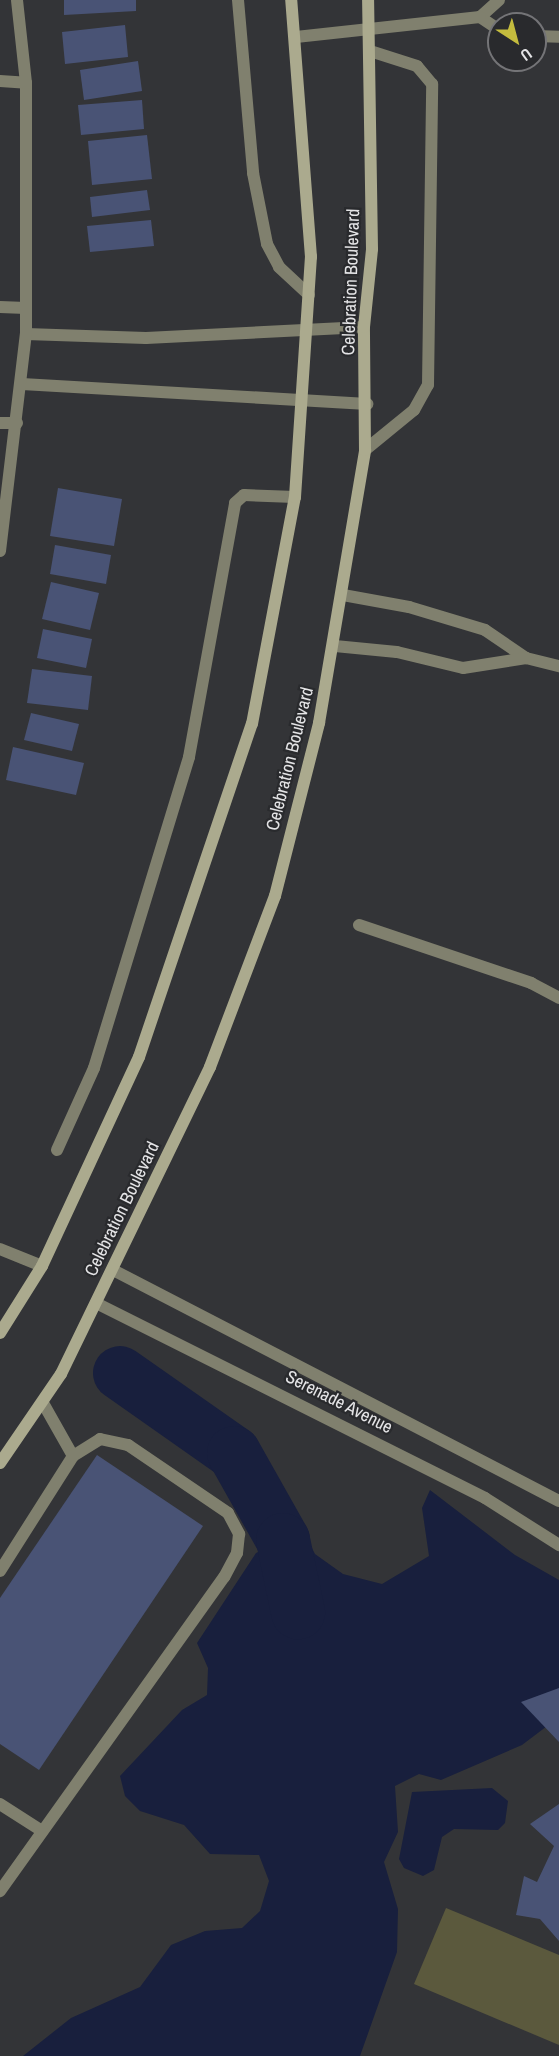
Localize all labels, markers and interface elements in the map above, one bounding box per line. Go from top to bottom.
north arrow [487,12,547,72]
text: U [516,43,537,67]
street label: Celebration Boulevard [338,208,364,356]
street label: Celebration Boulevard [262,685,318,833]
street label: Celebration Boulevard [80,1138,164,1280]
street label: Serenade Avenue [282,1366,396,1438]

